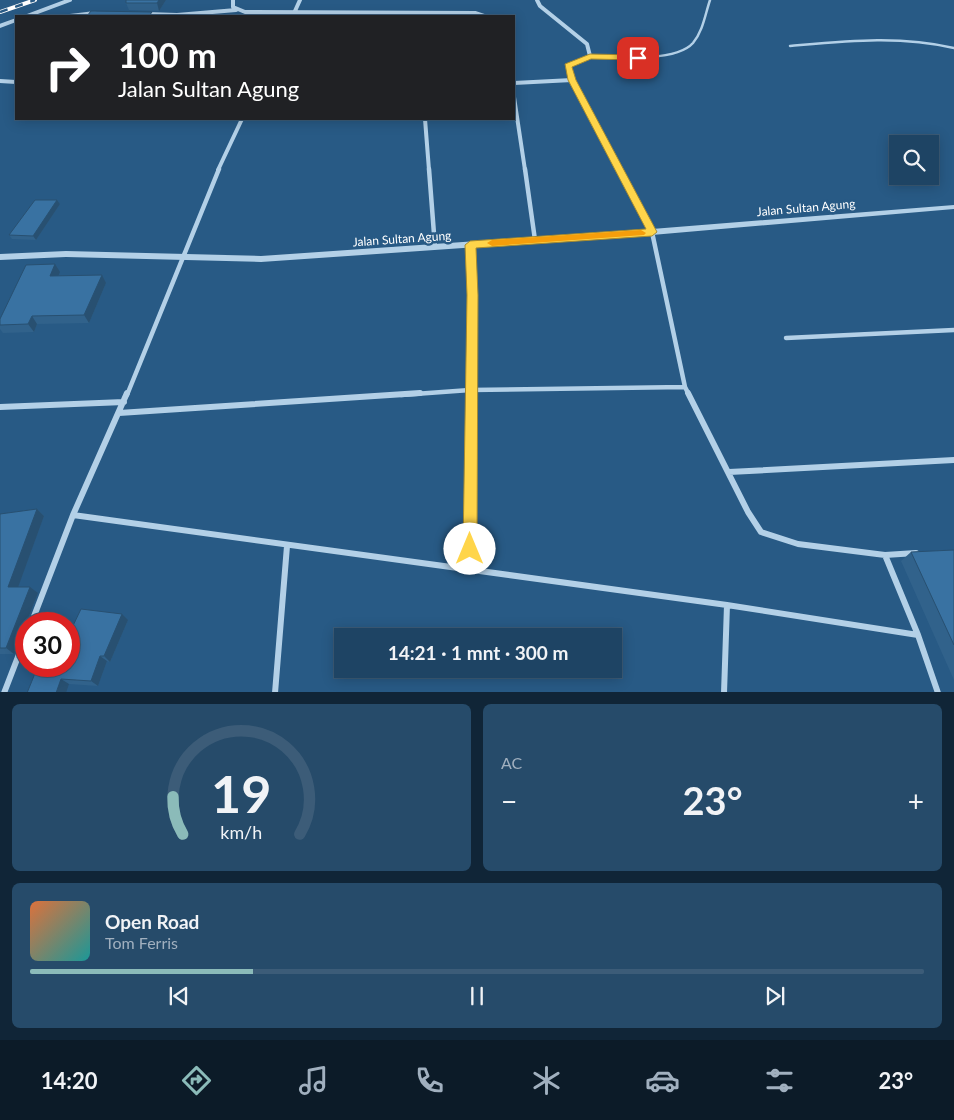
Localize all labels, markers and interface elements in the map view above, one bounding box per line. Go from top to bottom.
text: 100 m [118,33,217,75]
icon: right [35,35,100,100]
pin [617,37,659,79]
icon: arrive [624,44,652,72]
text: Jalan Sultan Agung [118,75,299,102]
map controls [889,135,939,185]
button: search [889,135,939,185]
street label: Jalan Sultan Agung [756,196,856,219]
street label: Jalan Sultan Agung [352,228,452,249]
position arrow [443,522,495,574]
speed limit sign: 30 [15,612,80,677]
text: 14:21 · 1 mnt · 300 m [388,641,568,664]
text: AC [501,753,522,772]
text: 19 [211,762,272,824]
text: 23° [683,777,742,823]
text: − [501,784,517,818]
text: + [908,784,924,818]
text: km/h [221,821,262,843]
text: Open Road [105,910,199,933]
text: Tom Ferris [105,933,178,952]
icon: previous [165,982,193,1010]
icon: pause [463,982,491,1010]
icon: next [761,982,789,1010]
icon: directions [179,1063,214,1098]
icon: music [296,1063,331,1098]
icon: phone [412,1063,447,1098]
icon: climate [529,1063,564,1098]
icon: car [645,1063,680,1098]
icon: filters [762,1063,797,1098]
text: 14:20 [41,1067,98,1094]
text: 23° [878,1067,913,1094]

